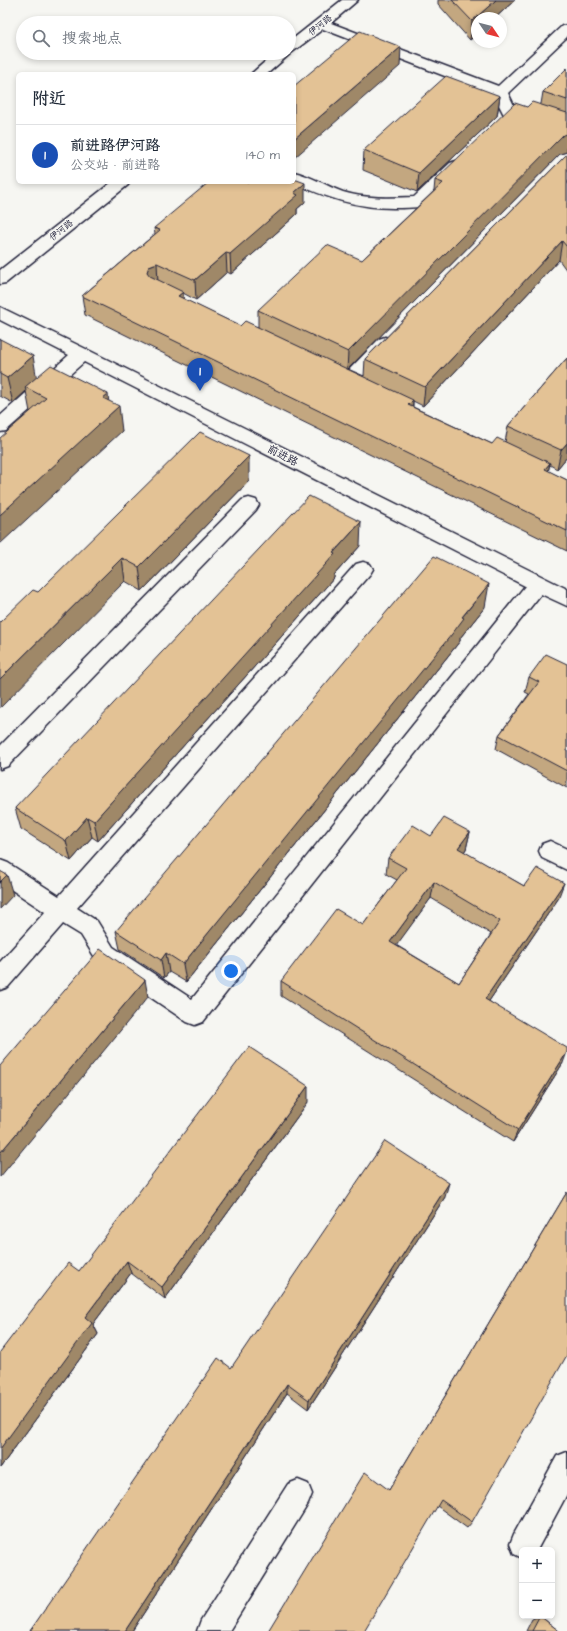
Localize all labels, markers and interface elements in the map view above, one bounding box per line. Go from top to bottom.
street label: 伊河路 [306,12,335,39]
north arrow [471,12,507,48]
search box [16,16,296,60]
icon: search [30,27,52,49]
text: 搜索地点 [62,28,122,49]
text: 附近 [32,87,66,111]
text: 前进路伊河路 [70,135,160,156]
text: 1 [44,146,46,164]
text: 140 m [246,146,280,164]
text: 公交站 · 前进路 [70,156,160,174]
street label: 伊河路 [47,217,76,244]
pin: 1 [187,358,213,391]
street label: 前进路 [265,441,301,470]
your location [221,961,241,981]
map controls [519,1547,555,1619]
button: + [519,1547,555,1583]
button: − [519,1583,555,1619]

